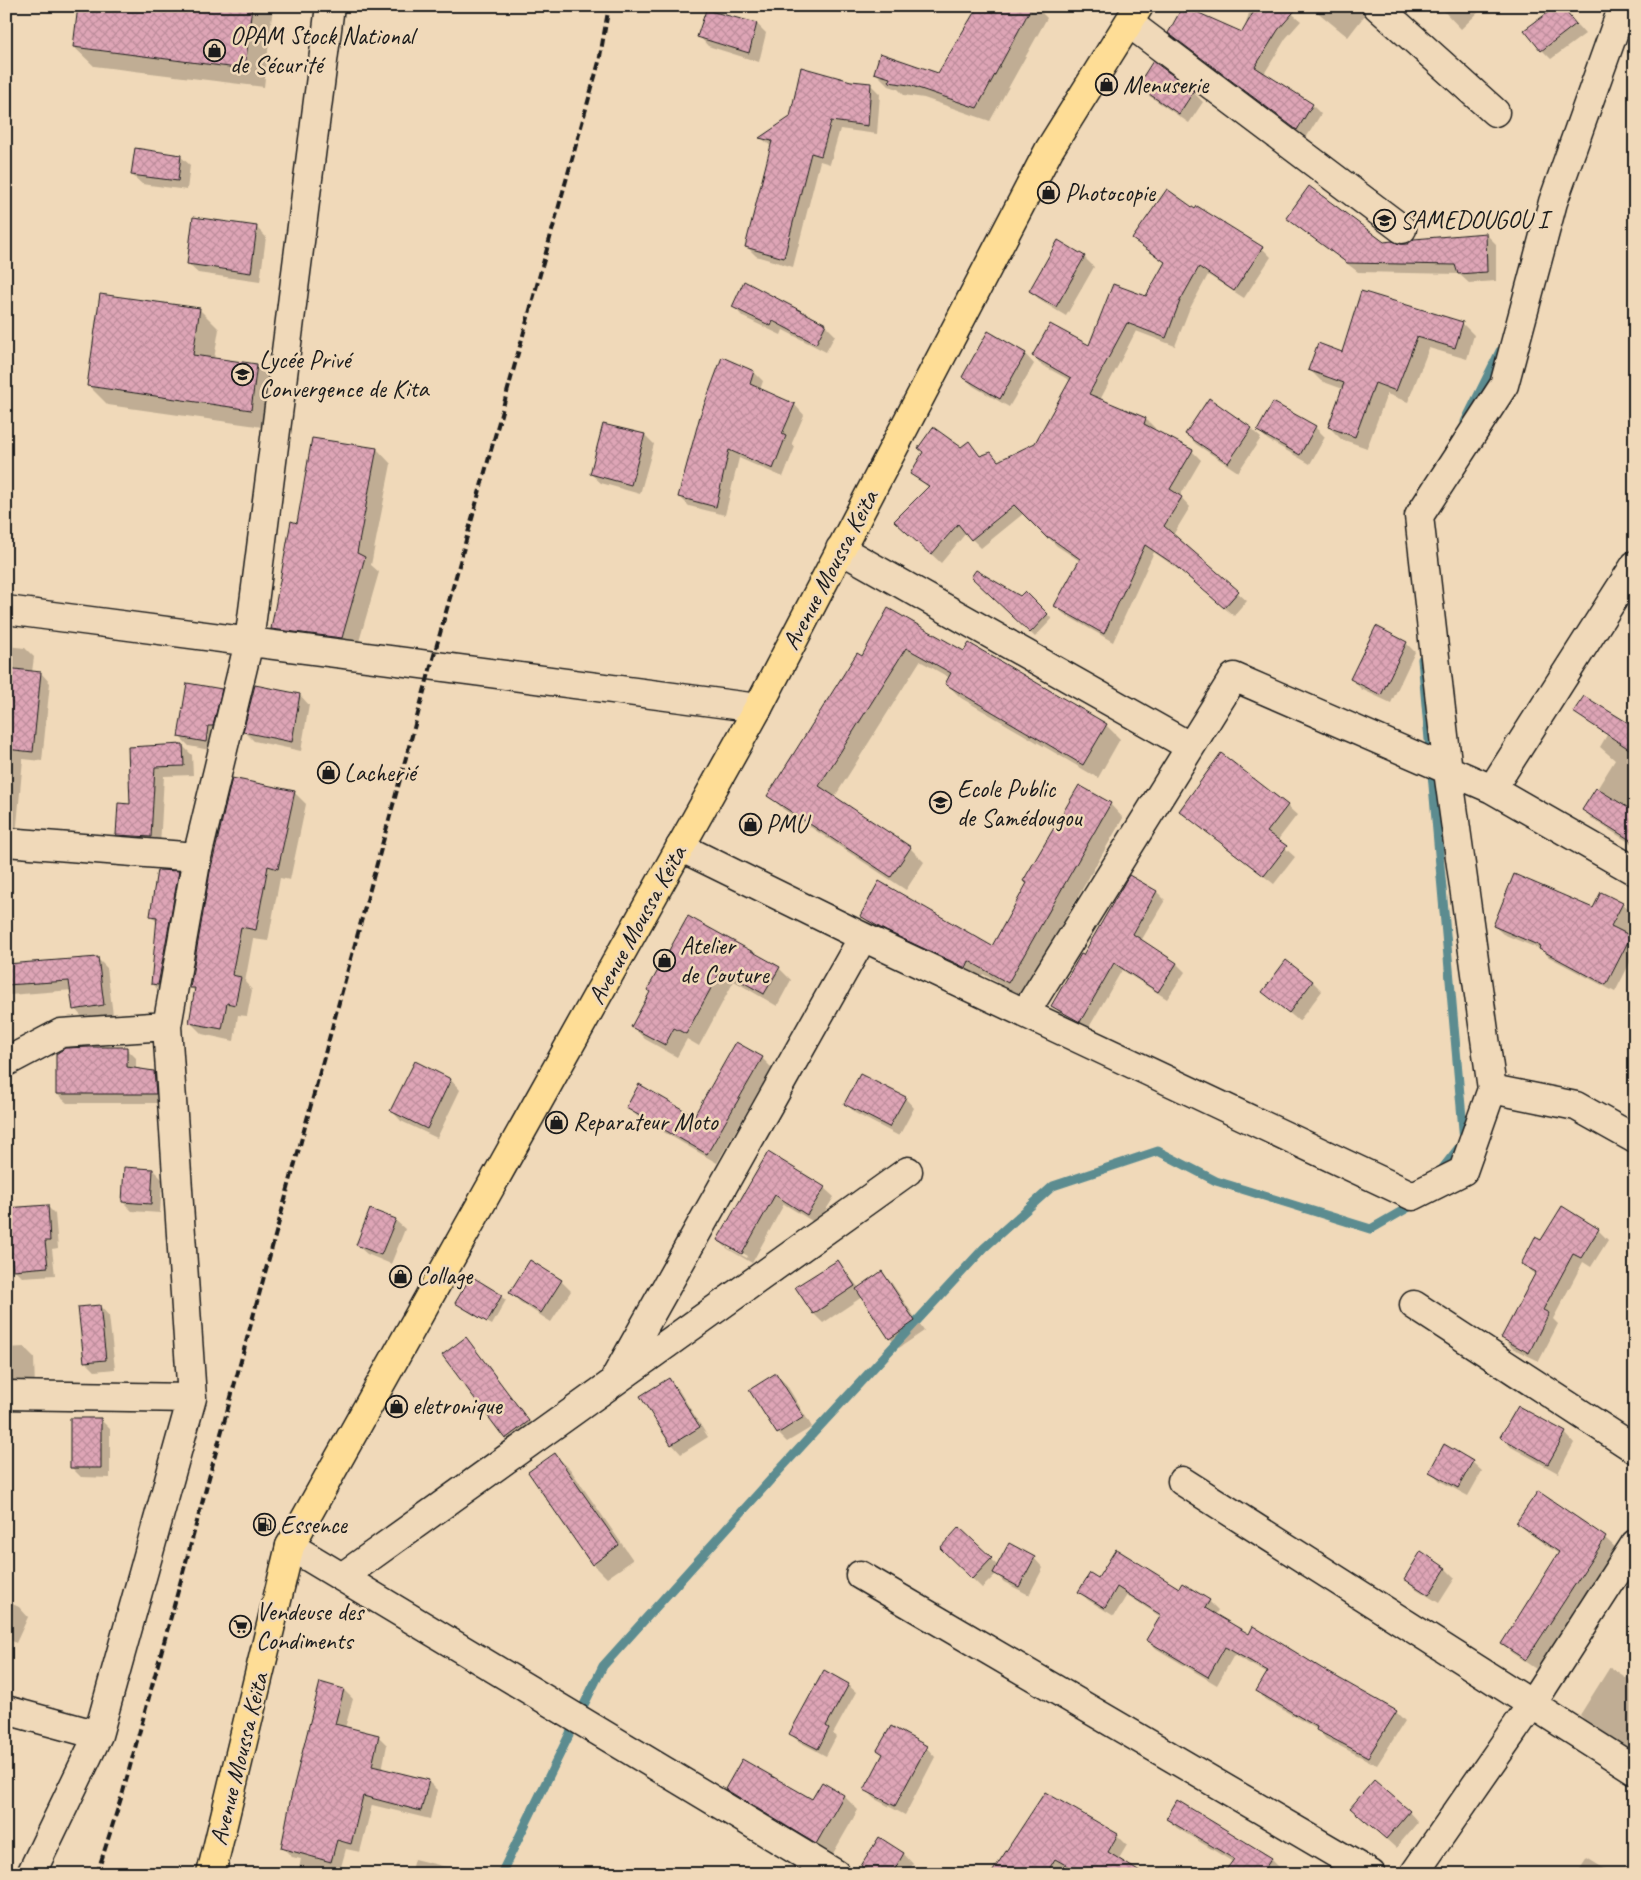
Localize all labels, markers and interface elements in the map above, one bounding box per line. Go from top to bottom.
place label: OPAM Stock National de Sécurité [230,20,419,81]
shop icon: OPAM Stock National de Sécurité [202,38,226,62]
place label: Menuserie [1123,69,1210,101]
shop icon: Menuserie [1095,73,1119,97]
place label: Photocopie [1065,177,1157,209]
shop icon: Photocopie [1037,181,1061,205]
place label: SAMEDOUGOU I [1400,204,1553,236]
school or university icon: SAMEDOUGOU I [1372,208,1396,232]
place label: Lycée Privé Convergence de Kita [259,344,430,405]
school or university icon: Lycée Privé Convergence de Kita [231,362,255,386]
street label: Avenue Moussa Keïta [774,483,886,655]
place label: Lacherié [344,757,420,789]
shop icon: Lacherié [316,761,340,785]
place label: Ecole Public de Samédougou [957,773,1083,834]
school or university icon: Ecole Public de Samédougou [929,791,953,815]
place label: PMU [766,808,812,840]
shop icon: PMU [738,812,762,836]
street label: Avenue Moussa Keïta [580,838,695,1010]
place label: Atelier de Couture [680,930,770,991]
shop icon: Atelier de Couture [652,948,676,972]
place label: Reparateur Moto [573,1106,719,1138]
shop icon: Reparateur Moto [545,1110,569,1134]
place label: Collage [416,1260,474,1292]
shop icon: Collage [388,1264,412,1288]
place label: eletronique [412,1390,503,1422]
shop icon: eletronique [384,1394,408,1418]
place label: Essence [280,1509,349,1541]
fuel station icon: Essence [252,1513,276,1537]
place label: Vendeuse des Condiments [256,1596,366,1657]
supermarket icon: Vendeuse des Condiments [228,1614,252,1638]
street label: Avenue Moussa Keïta [202,1668,276,1848]

